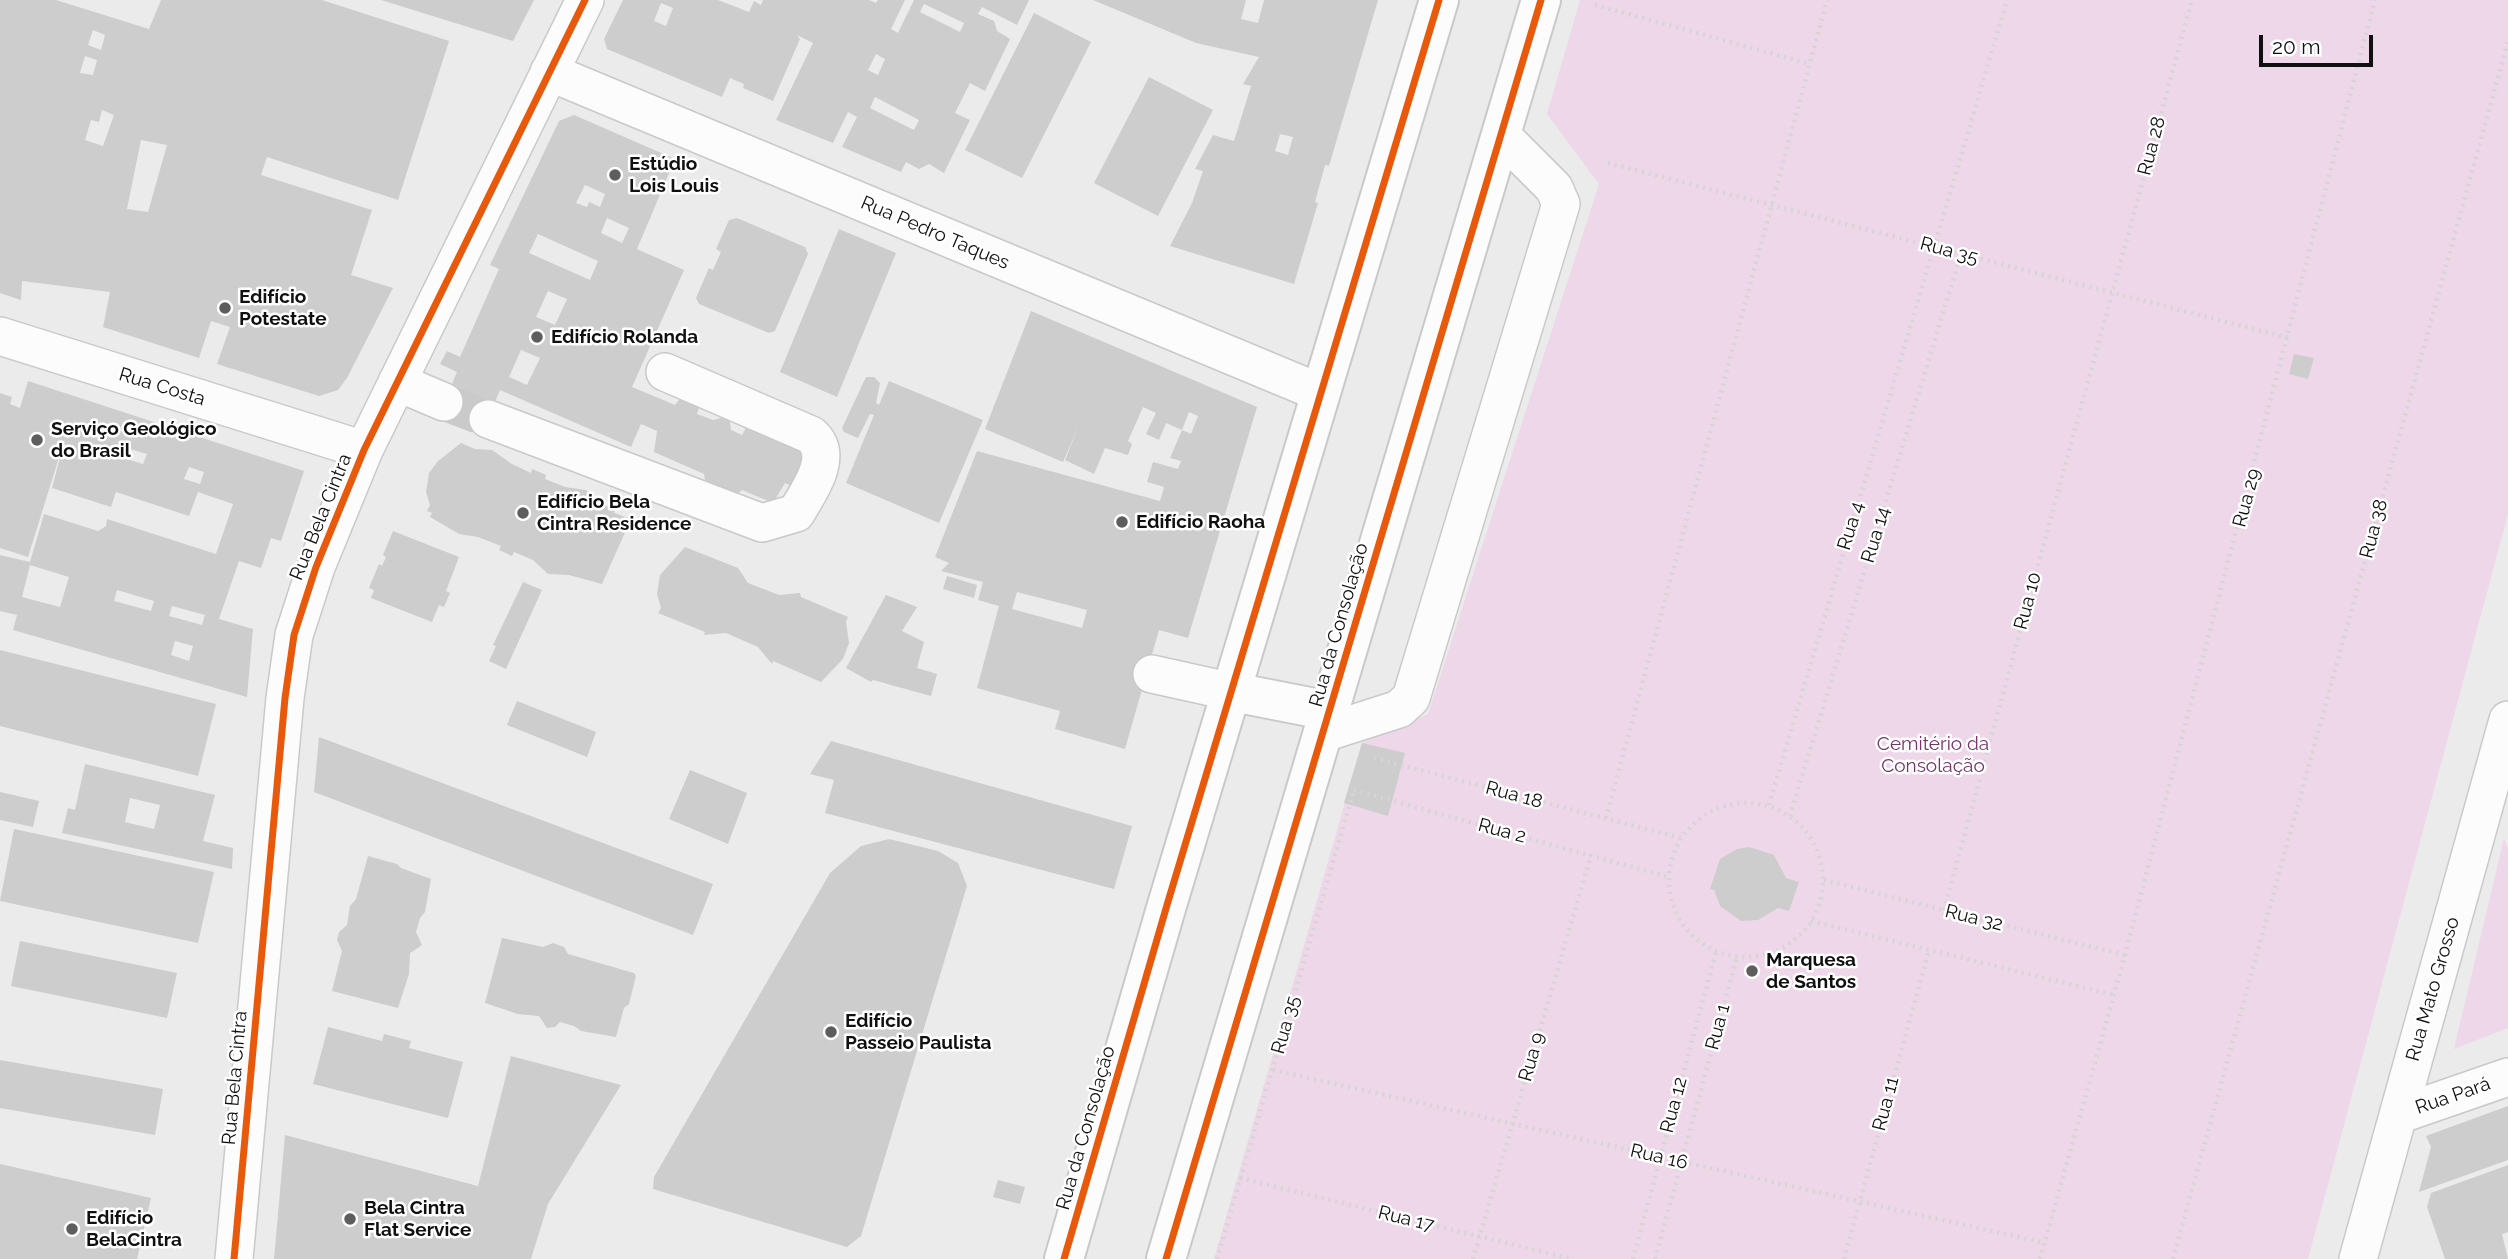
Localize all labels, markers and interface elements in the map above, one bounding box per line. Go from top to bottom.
scale bar [2263,21,2377,65]
text: 20 m [2272,34,2320,59]
street label: Rua 28 [2133,114,2171,178]
place label: Estúdio Lois Louis [629,153,719,197]
marker: Estúdio Lois Louis [607,167,623,183]
street label: Rua Pedro Taques [857,191,1013,275]
street label: Rua 35 [1917,232,1981,270]
place label: Edifício Potestate [239,286,327,330]
marker: Edifício Potestate [217,300,233,316]
place label: Edifício Rolanda [551,326,698,348]
marker: Edifício Rolanda [529,329,545,345]
street label: Rua Costa [116,363,208,411]
place label: Serviço Geológico do Brasil [51,418,217,462]
marker: Serviço Geológico do Brasil [29,432,45,448]
street label: Rua Bela Cintra [285,450,357,584]
street label: Rua 29 [2228,466,2266,530]
place label: Edifício Bela Cintra Residence [537,491,691,535]
street label: Rua 38 [2355,497,2393,561]
street label: Rua 4 [1833,499,1869,553]
street label: Rua 14 [1857,504,1895,566]
marker: Edifício Bela Cintra Residence [515,505,531,521]
place label: Edifício Raoha [1136,511,1265,533]
marker: Edifício Raoha [1114,514,1130,530]
street label: Rua da Consolação [1305,540,1373,710]
street label: Rua 10 [2009,570,2047,632]
park label: Cemitério da Consolação [1877,733,1989,777]
street label: Rua 18 [1483,776,1545,814]
street label: Rua 2 [1476,814,1528,848]
street label: Rua 32 [1943,900,2005,936]
street label: Rua Mato Grosso [2402,914,2464,1064]
place label: Marquesa de Santos [1766,949,1856,993]
marker: Marquesa de Santos [1744,963,1760,979]
street label: Rua 35 [1267,993,1305,1057]
street label: Rua 1 [1701,1001,1735,1053]
street label: Rua Bela Cintra [218,1010,252,1146]
place label: Edifício Passeio Paulista [845,1010,991,1054]
marker: Edifício Passeio Paulista [823,1024,839,1040]
street label: Rua 9 [1514,1030,1550,1084]
street label: Rua da Consolação [1052,1043,1120,1213]
street label: Rua Pará [2413,1073,2493,1119]
street label: Rua 11 [1868,1074,1904,1134]
street label: Rua 12 [1656,1075,1692,1135]
street label: Rua 16 [1628,1139,1690,1175]
place label: Bela Cintra Flat Service [364,1197,471,1241]
street label: Rua 17 [1376,1201,1436,1237]
place label: Edifício BelaCintra [86,1207,182,1251]
marker: Bela Cintra Flat Service [342,1211,358,1227]
marker: Edifício BelaCintra [64,1221,80,1237]

